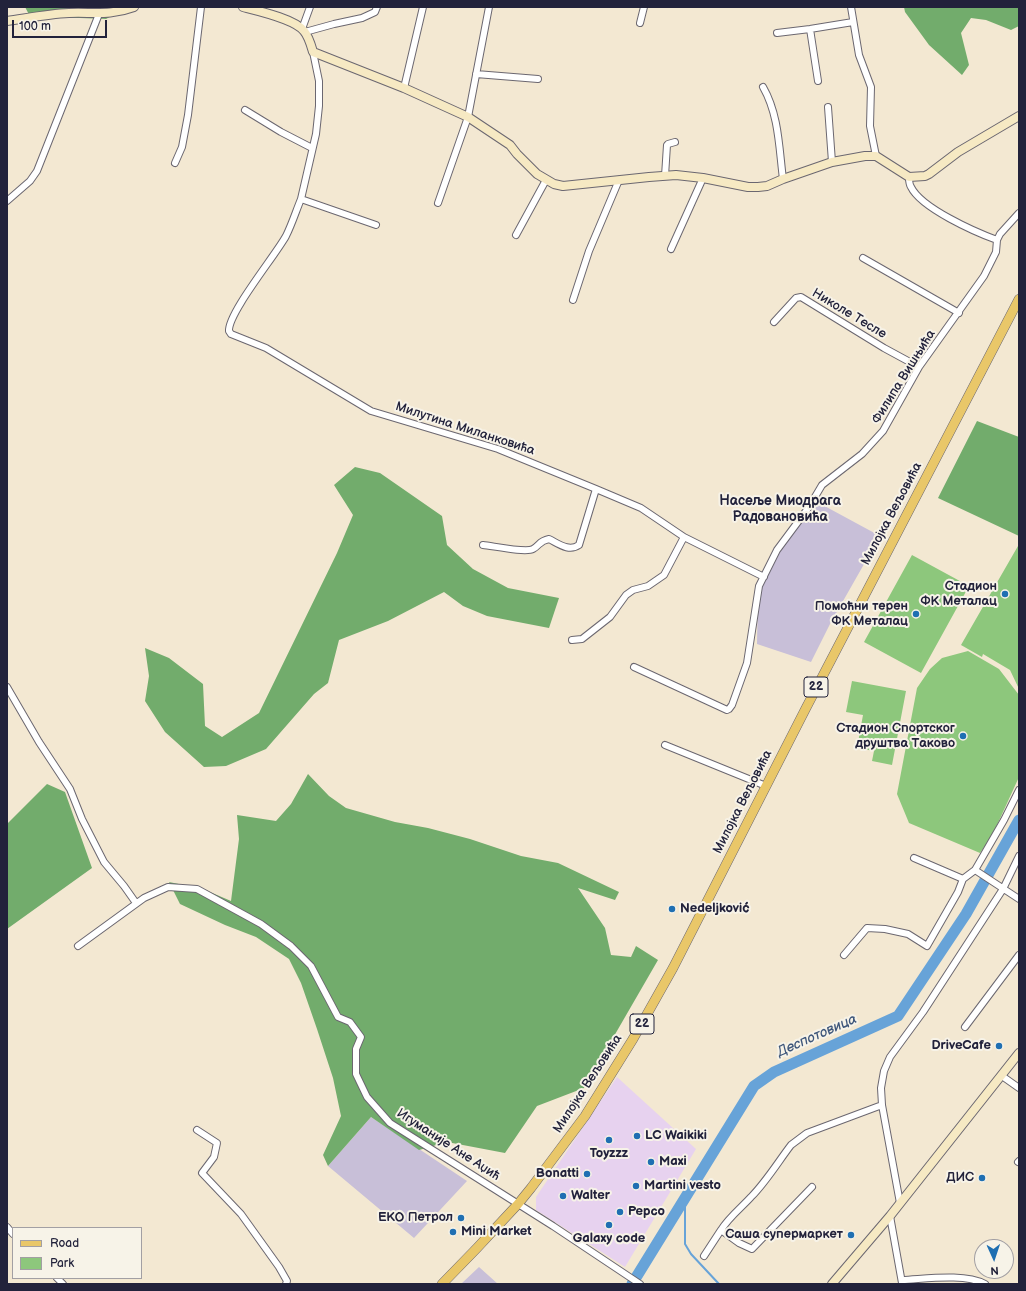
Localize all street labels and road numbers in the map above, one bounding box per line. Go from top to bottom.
street label: Николе Тесле [809,286,889,342]
street label: Филипа Вишњића [869,327,939,427]
street label: Милутина Миланковића [393,399,537,459]
street label: Милојка Вељовића [858,460,926,568]
road number: 22 [804,677,828,697]
street label: Милојка Вељовића [710,748,776,856]
road number: 22 [630,1014,654,1034]
street label: Милојка Вељовића [550,1032,626,1136]
street label: Игуманије Ане Аџић [393,1106,503,1184]

